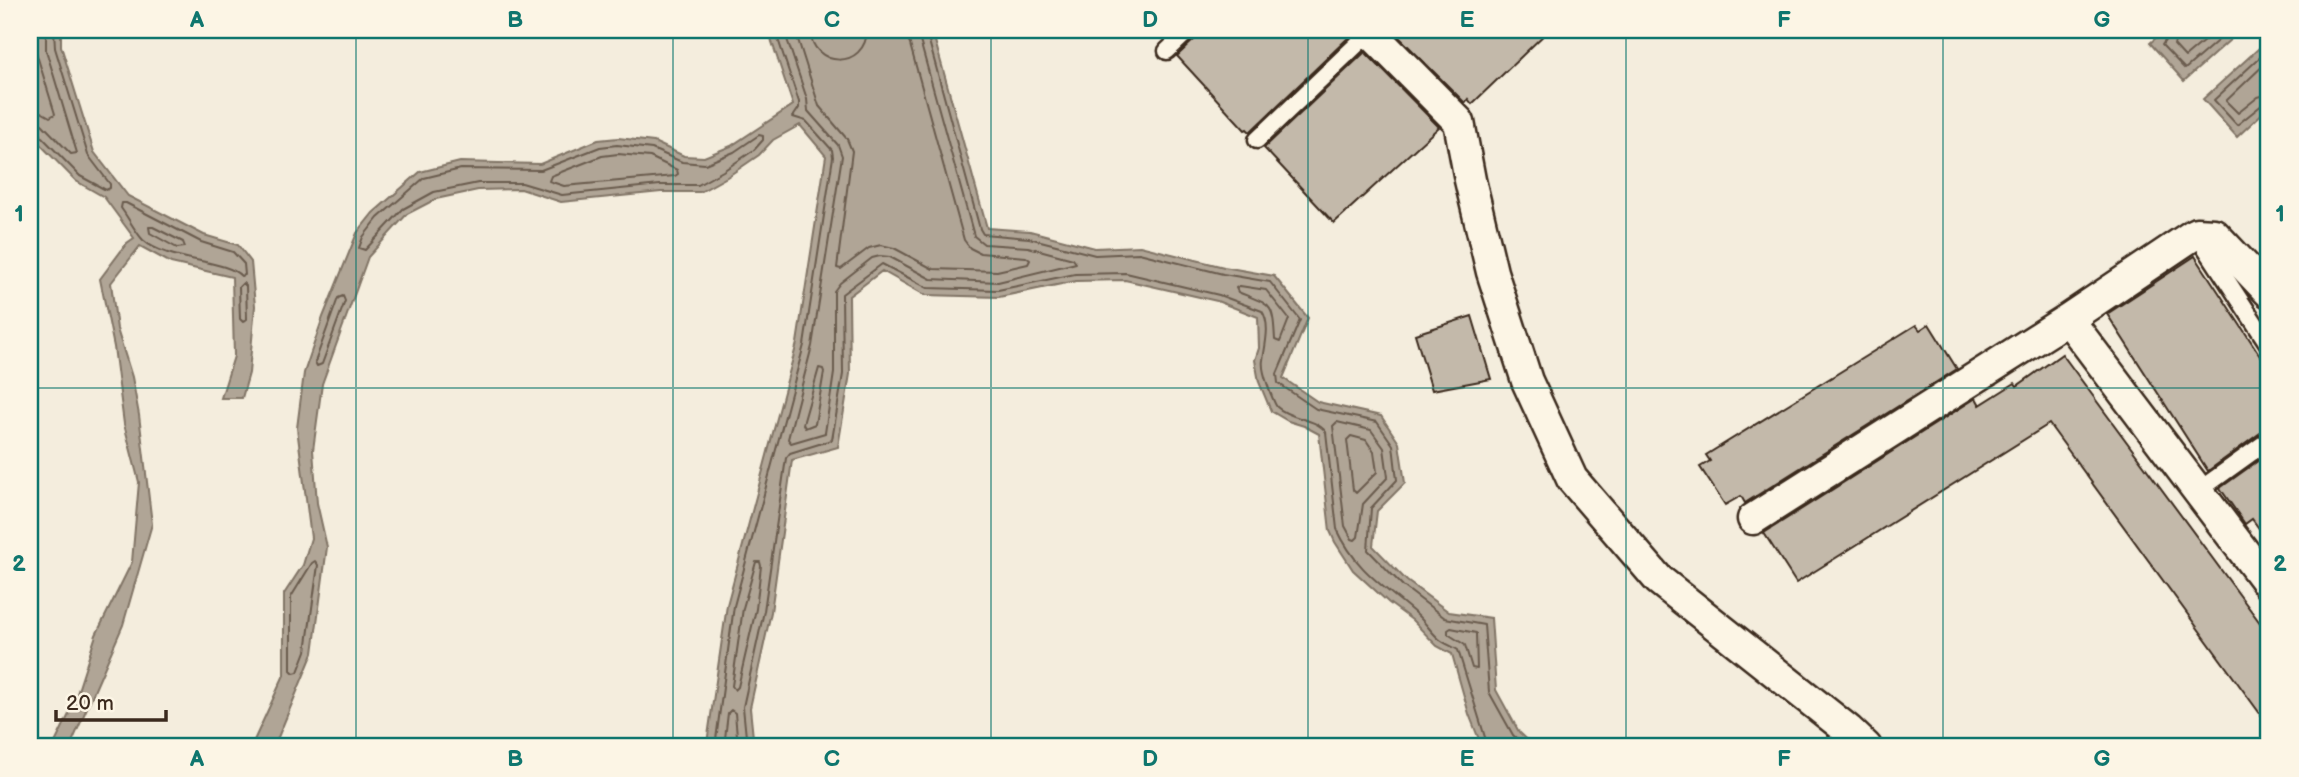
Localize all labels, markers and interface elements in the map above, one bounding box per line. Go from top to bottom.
text: A [189,6,205,34]
text: B [507,6,523,34]
text: C [824,6,840,34]
text: D [1142,6,1158,34]
text: E [1460,6,1475,34]
text: F [1777,6,1791,34]
text: G [2094,6,2111,34]
text: 1 [14,200,24,228]
text: 1 [2275,200,2285,228]
text: 2 [12,550,26,578]
text: 2 [2273,550,2287,578]
scale bar [56,679,166,723]
text: 20 m [66,691,114,716]
text: A [189,745,205,773]
text: B [507,745,523,773]
text: C [824,745,840,773]
text: D [1142,745,1158,773]
text: E [1460,745,1475,773]
text: F [1777,745,1791,773]
text: G [2094,745,2111,773]

